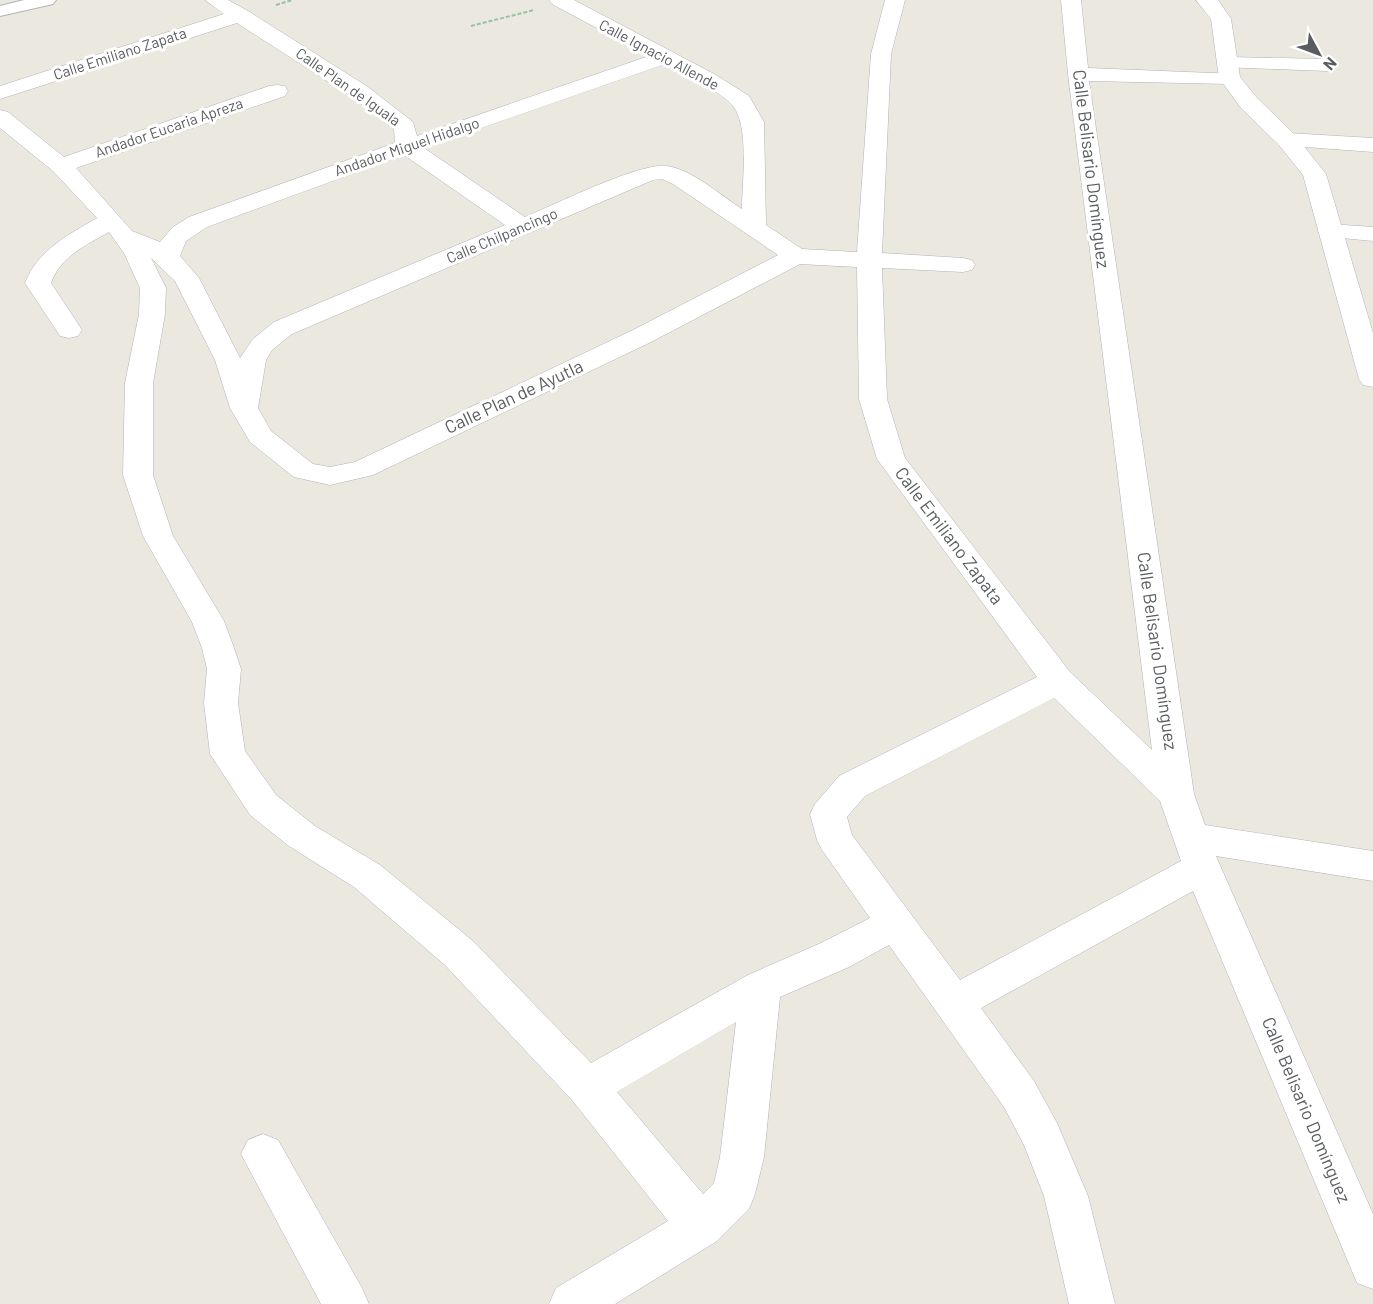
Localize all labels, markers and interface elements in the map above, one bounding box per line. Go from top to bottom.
street label: Calle Ignacio Allende [596,15,722,93]
street label: Calle Emiliano Zapata [51,23,189,83]
north arrow [1289,24,1349,84]
street label: Calle Plan de Iguala [293,43,404,129]
text: N [1320,54,1341,74]
street label: Calle Belisario Domínguez [1069,68,1115,269]
street label: Andador Eucaria Apreza [92,93,245,161]
street label: Andador Miguel Hidalgo [332,113,481,179]
street label: Calle Chilpancingo [443,204,560,267]
street label: Calle Plan de Ayutla [441,354,586,438]
street label: Calle Emiliano Zapata [891,462,1009,609]
street label: Calle Belisario Domínguez [1133,550,1183,751]
street label: Calle Belisario Domínguez [1258,1013,1356,1206]

